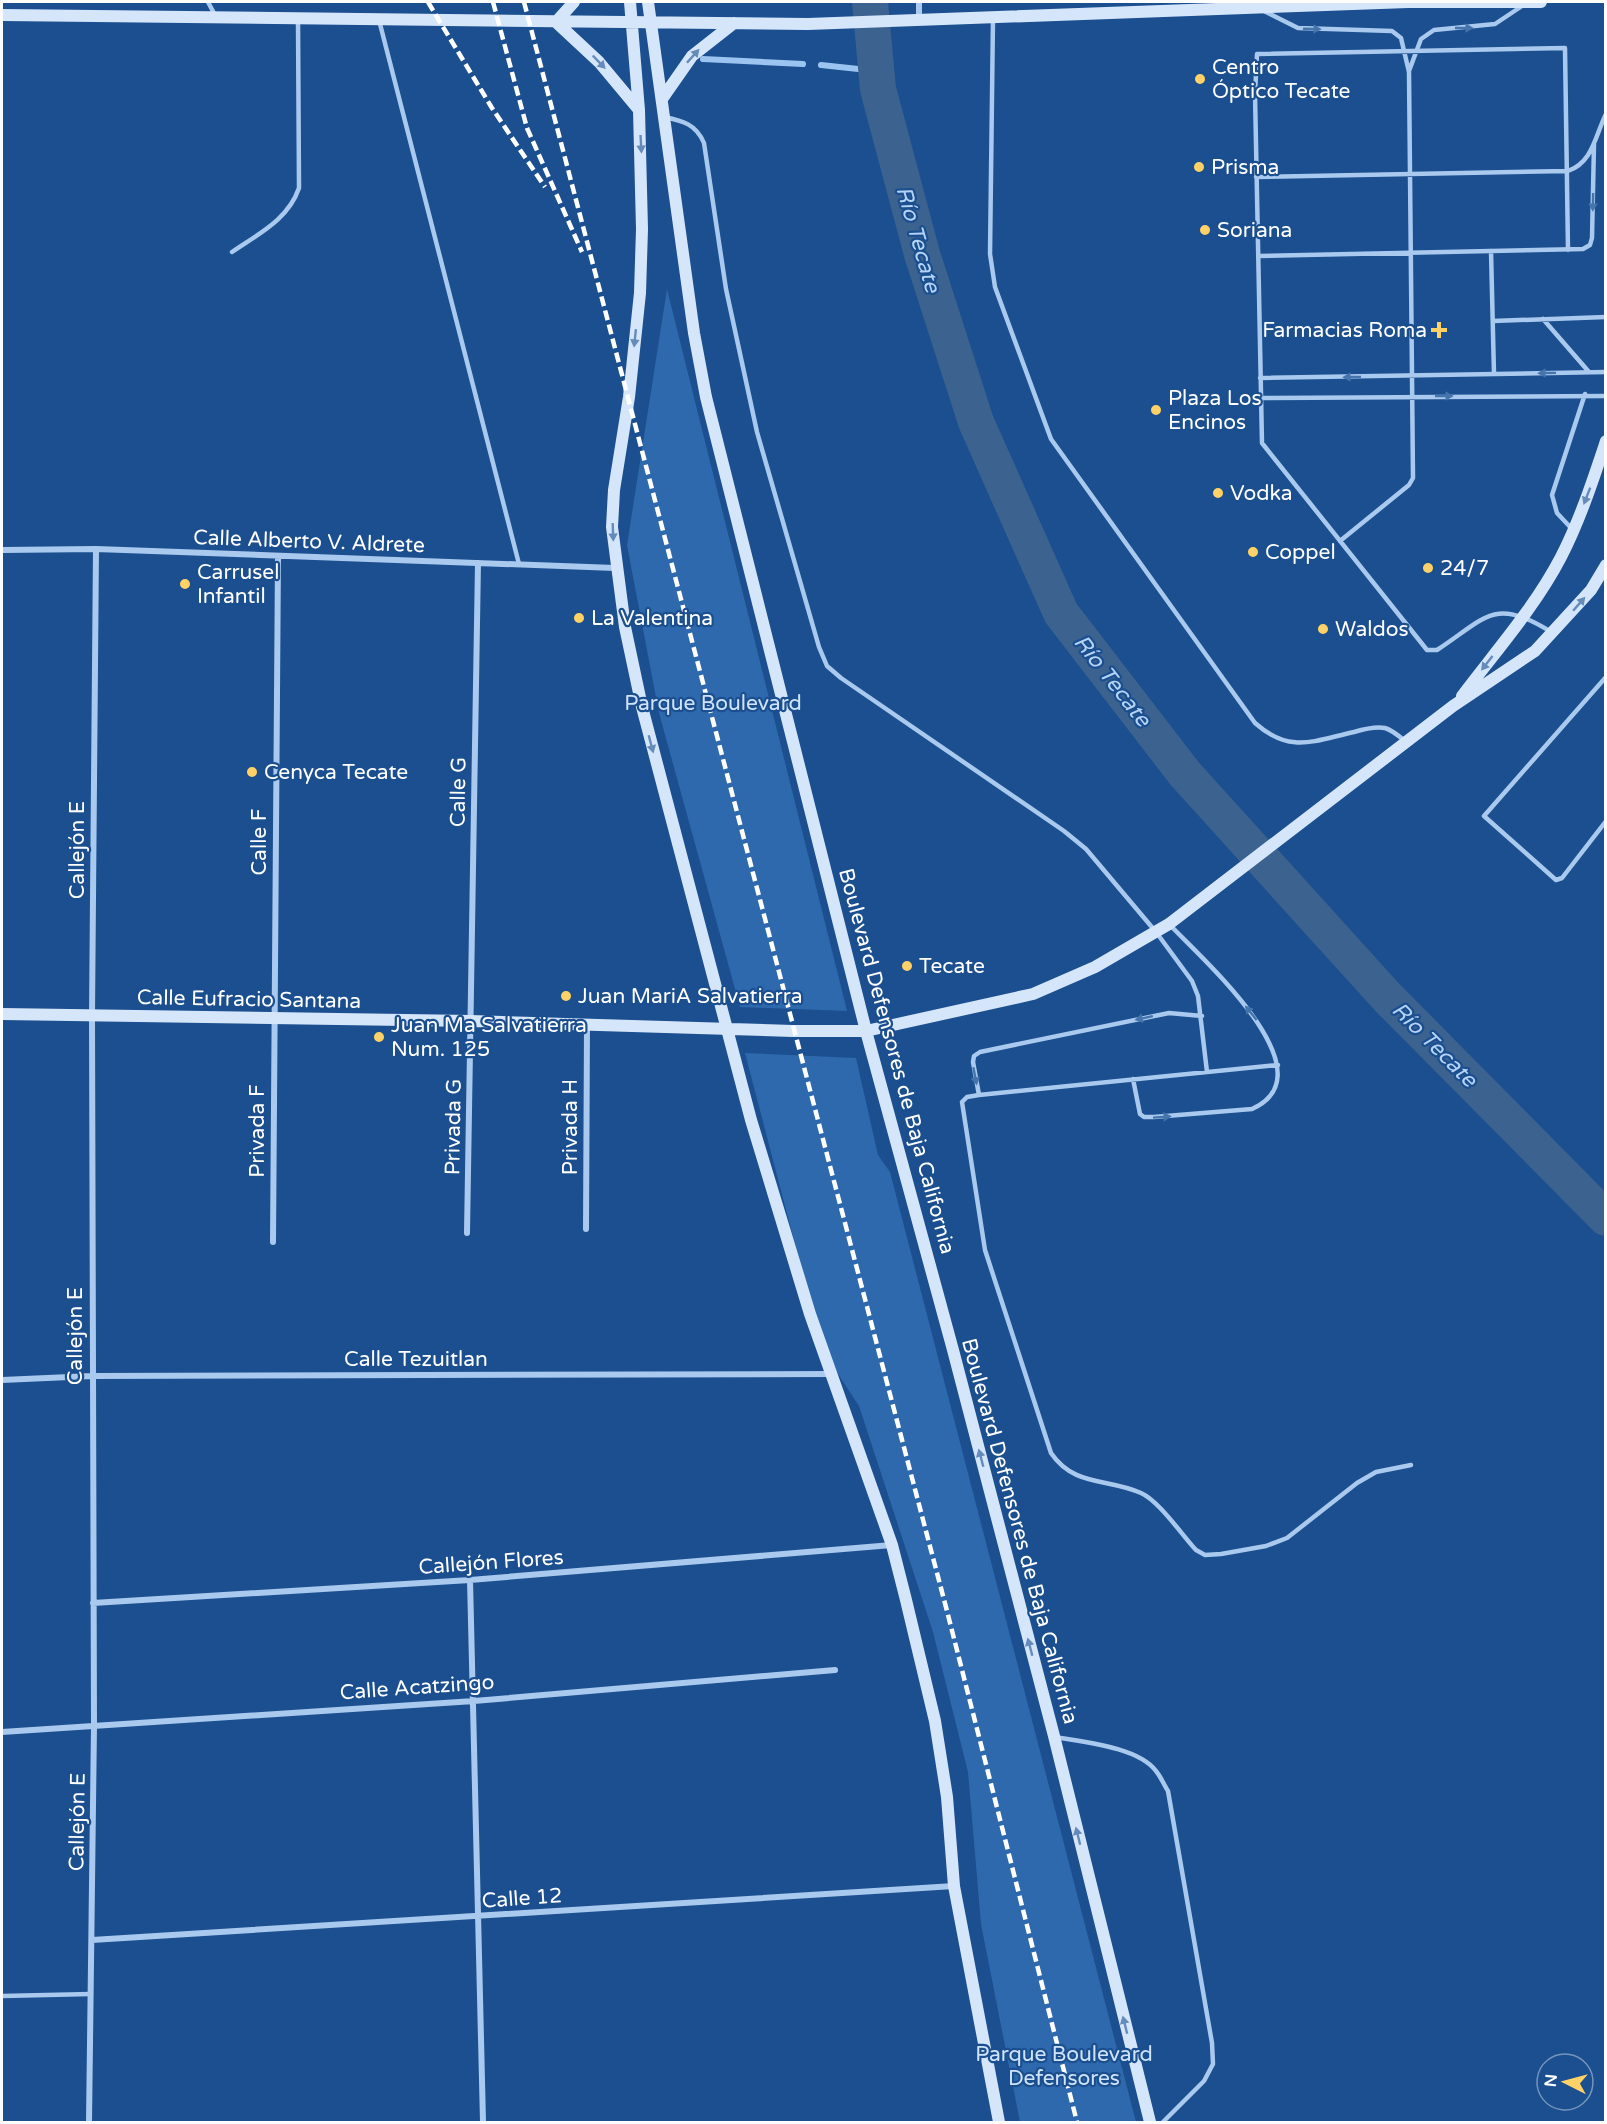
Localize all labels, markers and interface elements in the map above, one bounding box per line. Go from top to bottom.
one-way arrow [1454,23,1473,32]
one-way arrow [1303,24,1322,34]
one-way arrow [686,49,699,64]
one-way arrow [591,55,605,69]
place label: Centro Óptico Tecate [1212,55,1351,104]
marker: Centro Óptico Tecate [1193,72,1207,86]
one-way arrow [636,134,645,153]
place label: Prisma [1211,155,1279,180]
marker: Prisma [1192,160,1206,174]
water label: Río Tecate [890,183,946,297]
one-way arrow [1588,193,1598,212]
place label: Soriana [1217,218,1292,243]
marker: Soriana [1198,223,1212,237]
place label: Farmacias Roma [1262,318,1427,343]
marker: Farmacias Roma [1432,323,1446,337]
one-way arrow [630,329,640,348]
one-way arrow [1538,368,1557,378]
one-way arrow [1343,372,1362,381]
place label: Plaza Los Encinos [1168,386,1262,435]
one-way arrow [1435,391,1454,400]
marker: Plaza Los Encinos [1149,403,1163,417]
place label: Vodka [1230,481,1292,506]
marker: Vodka [1211,486,1225,500]
one-way arrow [1581,487,1591,505]
one-way arrow [608,522,617,541]
street label: Calle Alberto V. Aldrete [193,525,425,558]
place label: Coppel [1265,540,1336,565]
marker: Coppel [1246,545,1260,559]
place label: 24/7 [1440,556,1489,581]
place label: Carrusel Infantil [197,560,279,609]
marker: 24/7 [1421,561,1435,575]
marker: Carrusel Infantil [178,577,192,591]
one-way arrow [1572,596,1586,611]
place label: La Valentina [591,606,713,631]
marker: La Valentina [572,611,586,625]
place label: Waldos [1335,617,1409,642]
marker: Waldos [1316,622,1330,636]
water label: Río Tecate [1068,630,1157,733]
one-way arrow [1482,655,1494,670]
park label: Parque Boulevard [624,691,802,716]
one-way arrow [647,735,657,753]
street label: Calle G [445,757,472,827]
place label: Cenyca Tecate [264,760,408,785]
marker: Cenyca Tecate [245,765,259,779]
street label: Callejón E [65,801,90,899]
street label: Calle F [247,808,272,875]
street label: Boulevard Defensores de Baja California [833,866,960,1257]
place label: Tecate [919,954,985,979]
marker: Tecate [900,959,914,973]
place label: Juan MariA Salvatierra [578,984,803,1009]
street label: Calle Eufracio Santana [137,985,361,1014]
marker: Juan MariA Salvatierra [559,989,573,1003]
water label: Río Tecate [1386,997,1483,1094]
one-way arrow [1245,1005,1258,1021]
place label: Juan Ma Salvatierra Num. 125 [391,1013,587,1062]
one-way arrow [1135,1014,1153,1024]
marker: Juan Ma Salvatierra Num. 125 [372,1030,386,1044]
one-way arrow [971,1067,981,1085]
street label: Privada G [440,1079,467,1175]
street label: Privada H [558,1079,583,1175]
street label: Privada F [245,1084,270,1178]
one-way arrow [1153,1112,1172,1121]
street label: Callejón E [63,1287,88,1385]
street label: Boulevard Defensores de Baja California [956,1336,1083,1727]
street label: Calle Tezuitlan [344,1347,488,1372]
one-way arrow [976,1449,986,1467]
street label: Callejón Flores [418,1545,564,1580]
one-way arrow [1025,1638,1035,1656]
street label: Calle Acatzingo [339,1670,495,1705]
street label: Callejón E [64,1773,91,1871]
one-way arrow [1073,1827,1083,1845]
street label: Calle 12 [481,1883,563,1914]
one-way arrow [1120,2016,1130,2034]
park label: Parque Boulevard Defensores [975,2042,1153,2091]
north arrow [1535,2052,1595,2112]
text: N [1540,2073,1562,2088]

